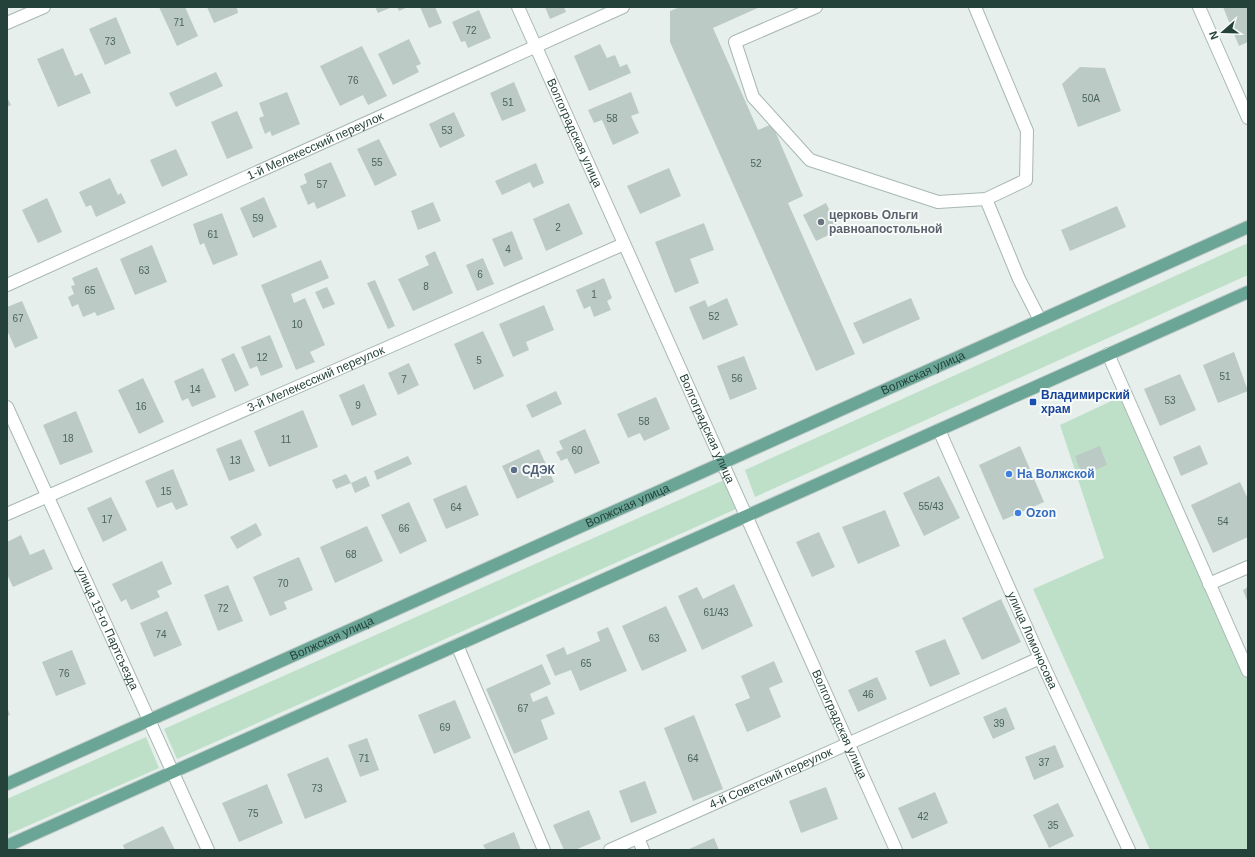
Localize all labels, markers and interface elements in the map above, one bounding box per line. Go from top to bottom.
north arrow [1203,12,1243,52]
house number: 71 [173,17,185,28]
house number: 72 [465,25,477,36]
text: N [1207,30,1221,41]
house number: 73 [104,36,116,47]
house number: 76 [347,75,359,86]
street label: Волгоградская улица [544,76,605,190]
house number: 50А [1082,93,1100,104]
house number: 51 [502,97,514,108]
street label: 1-й Мелекесский переулок [245,109,386,183]
house number: 58 [606,113,618,124]
house number: 53 [441,125,453,136]
house number: 55 [371,157,383,168]
house number: 52 [750,158,762,169]
house number: 57 [316,179,328,190]
place label: церковь Ольги равноапостольной [829,208,942,236]
house number: 59 [252,213,264,224]
marker: церковь Ольги равноапостольной [816,217,826,227]
house number: 2 [555,222,561,233]
house number: 61 [207,229,219,240]
house number: 4 [505,244,511,255]
house number: 63 [138,265,150,276]
house number: 6 [477,269,483,280]
house number: 8 [423,281,429,292]
house number: 65 [84,285,96,296]
house number: 1 [591,289,597,300]
house number: 52 [708,311,720,322]
house number: 67 [12,313,24,324]
house number: 10 [291,319,303,330]
street label: 3-й Мелекесский переулок [245,342,387,415]
street label: Волжская улица [879,348,967,398]
house number: 12 [256,352,268,363]
house number: 5 [476,355,482,366]
house number: 51 [1219,371,1231,382]
street label: Волгоградская улица [676,372,738,486]
house number: 56 [731,373,743,384]
house number: 7 [401,374,407,385]
house number: 14 [189,384,201,395]
place label: Владимирский храм [1041,388,1130,416]
house number: 53 [1164,395,1176,406]
marker: Владимирский храм [1028,397,1038,407]
house number: 9 [355,400,361,411]
house number: 16 [135,401,147,412]
house number: 58 [638,416,650,427]
house number: 18 [62,433,74,444]
house number: 11 [281,434,292,445]
house number: 60 [571,445,583,456]
house number: 13 [229,455,241,466]
place label: СДЭК [522,463,556,477]
marker: СДЭК [509,465,519,475]
place label: На Волжской [1017,467,1095,481]
marker: На Волжской [1004,469,1014,479]
street label: Волжская улица [583,480,672,530]
house number: 15 [160,486,172,497]
house number: 55/43 [918,501,944,512]
house number: 64 [450,502,462,513]
place label: Ozon [1026,506,1056,520]
marker: Ozon [1013,508,1023,518]
house number: 17 [101,514,113,525]
house number: 54 [1217,516,1229,527]
house number: 66 [398,523,410,534]
house number: 68 [345,549,357,560]
street label: улица 19-го Партсъезда [73,564,142,692]
house number: 70 [277,578,289,589]
street label: улица Ломоносова [1004,589,1060,691]
house number: 72 [217,603,229,614]
house number: 61/43 [703,607,729,618]
street label: Волжская улица [288,613,376,663]
house number: 74 [155,629,167,640]
house number: 63 [648,633,660,644]
house number: 65 [580,658,592,669]
street label: Волгоградская улица [809,667,870,781]
house number: 76 [58,668,70,679]
house number: 46 [862,689,874,700]
house number: 67 [517,703,529,714]
house number: 39 [993,718,1005,729]
house number: 69 [439,722,451,733]
street label: 4-й Советский переулок [707,744,835,812]
house number: 71 [358,753,370,764]
house number: 64 [687,753,699,764]
house number: 37 [1038,757,1050,768]
house number: 73 [311,783,323,794]
house number: 75 [247,808,259,819]
house number: 42 [917,811,929,822]
house number: 35 [1047,820,1059,831]

